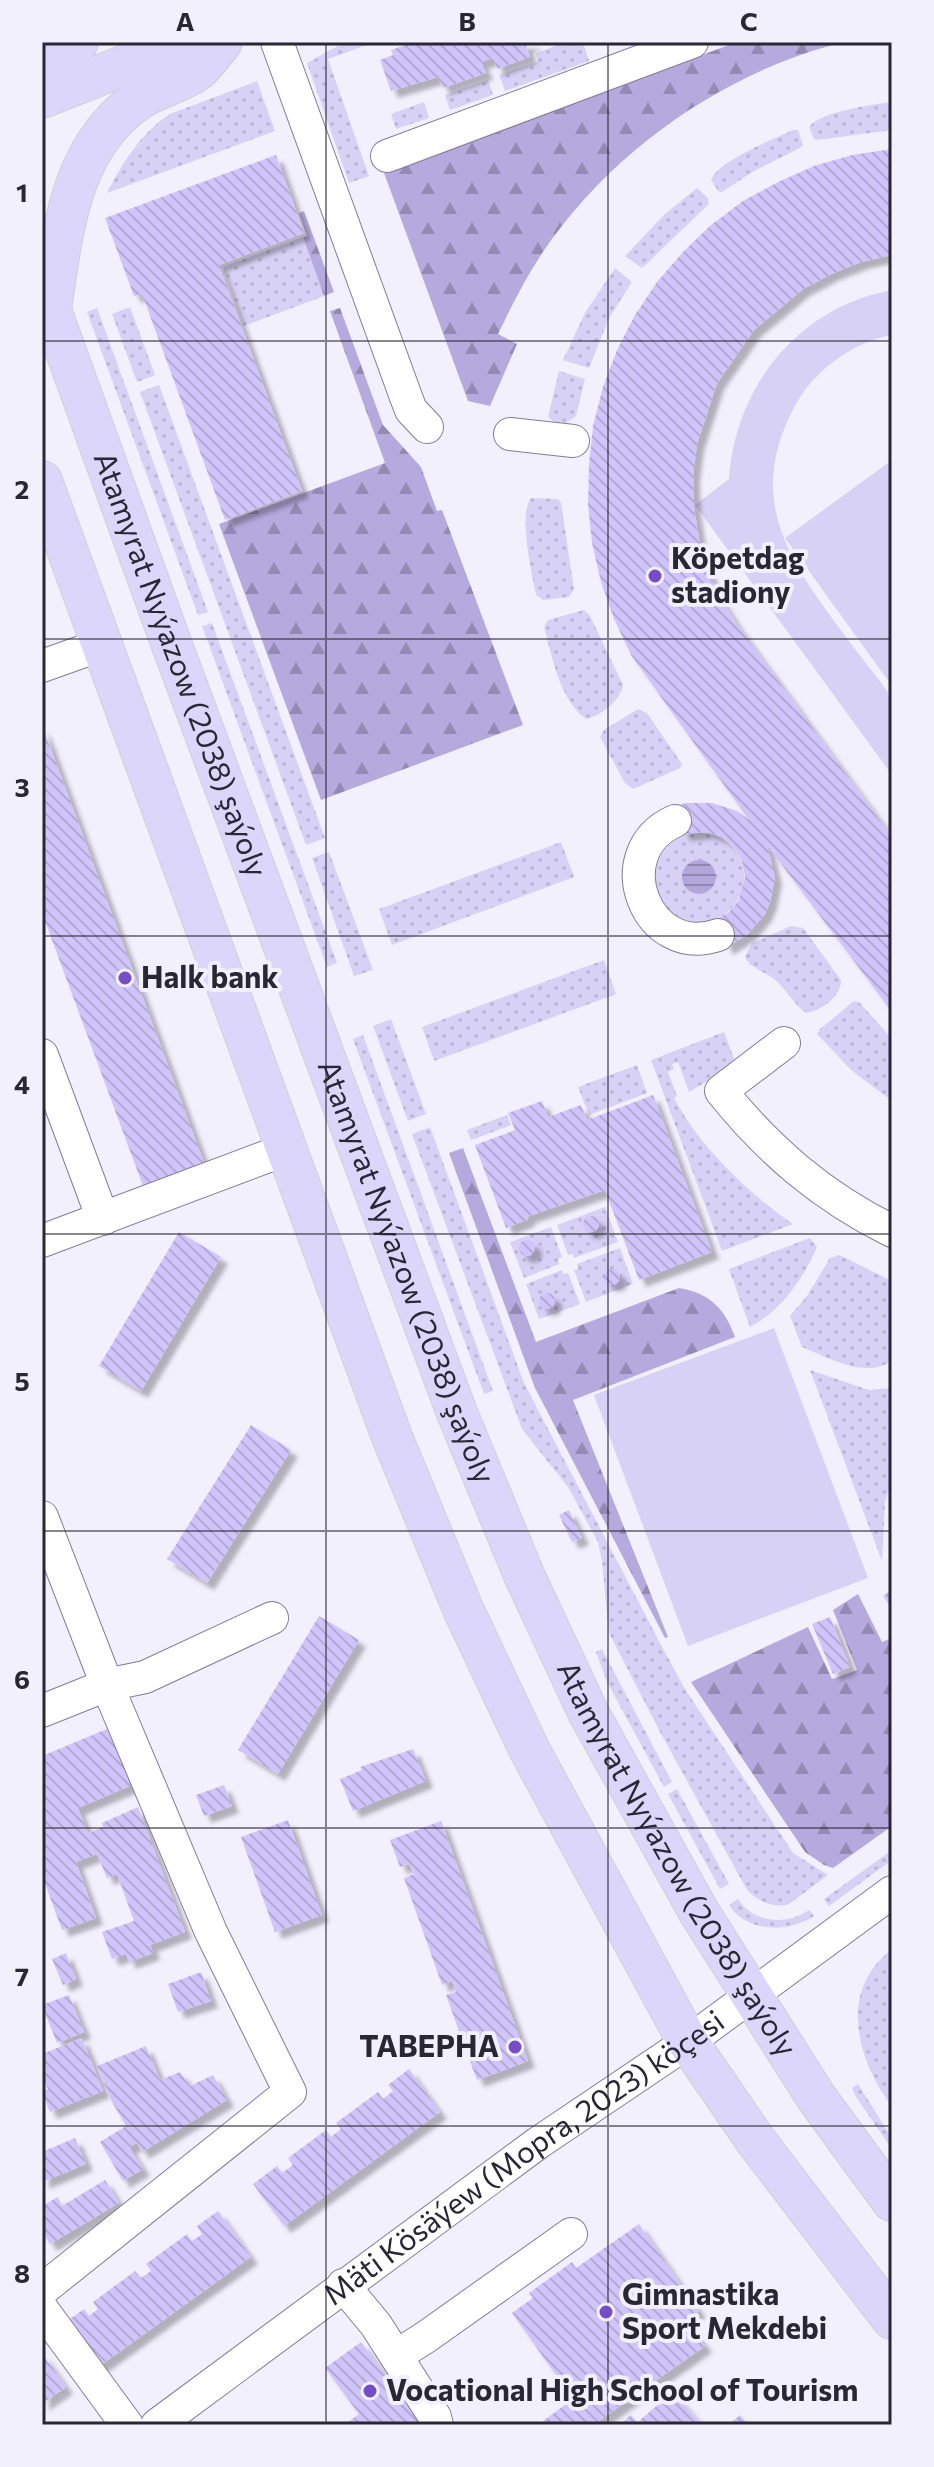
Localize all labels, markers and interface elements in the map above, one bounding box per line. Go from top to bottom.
text: A [176,5,195,36]
text: B [458,5,476,36]
text: C [740,5,758,36]
text: 1 [16,176,28,207]
street label: Atamyrat Nyýazow (2038) şaýoly [88,446,277,881]
text: 2 [15,473,29,504]
place label: Köpetdag stadiony [671,538,804,609]
marker: Köpetdag stadiony [646,567,664,585]
text: 3 [14,771,30,802]
place label: Halk bank [141,957,279,994]
marker: Halk bank [116,969,134,987]
street label: Atamyrat Nyýazow (2038) şaýoly [312,1054,505,1488]
text: 4 [14,1068,30,1099]
text: 5 [14,1365,30,1396]
street label: Atamyrat Nyýazow (2038) şaýoly [551,1655,806,2062]
text: 6 [14,1663,30,1694]
text: 7 [15,1960,29,1991]
street label: Mäti Kösäýew (Mopra, 2023) köçesi [315,2001,730,2312]
place label: ТАВЕРНА [359,2026,499,2063]
marker: ТАВЕРНА [506,2038,524,2056]
text: 8 [14,2257,30,2288]
place label: Gimnastika Sport Mekdebi [622,2274,827,2345]
marker: Gimnastika Sport Mekdebi [597,2303,615,2321]
place label: Vocational High School of Tourism [386,2370,859,2407]
marker: Vocational High School of Tourism [361,2382,379,2400]

